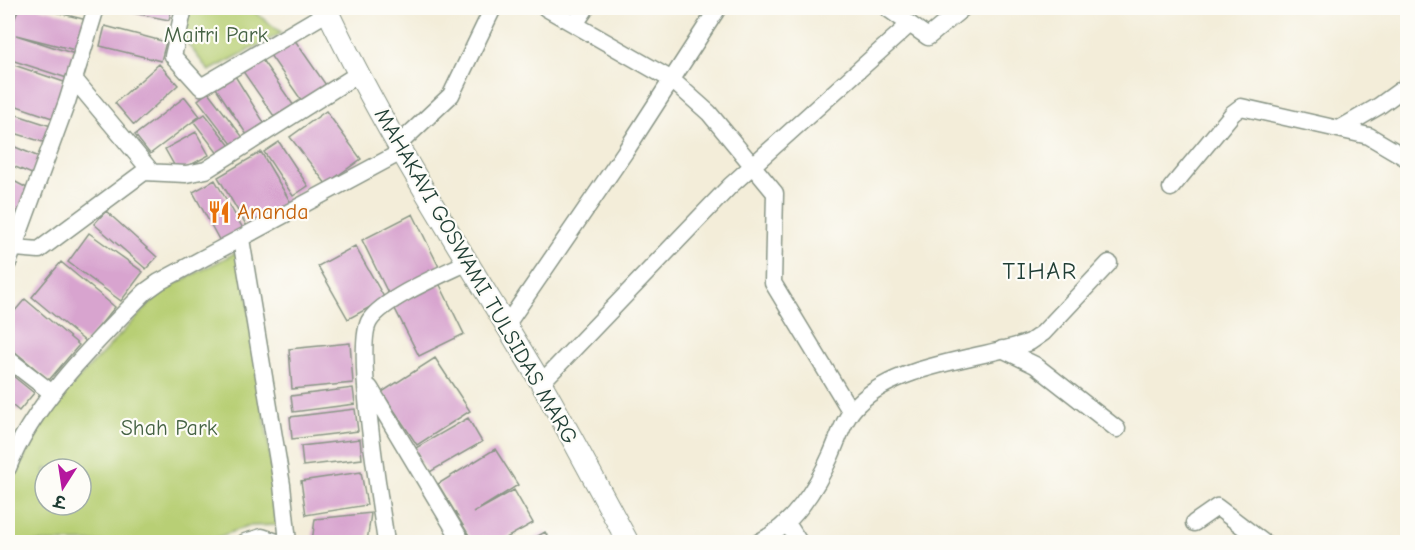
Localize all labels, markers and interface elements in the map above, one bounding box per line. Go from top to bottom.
park label: Maitri Park [164,22,268,48]
street label: MAHAKAVI GOSWAMI TULSIDAS MARG [369,103,583,449]
restaurant icon: Ananda [206,199,232,225]
place label: Ananda [237,199,308,225]
district label: TIHAR [1002,257,1078,285]
park label: Shah Park [121,415,218,441]
north arrow [33,457,93,517]
text: उ [52,491,69,511]

